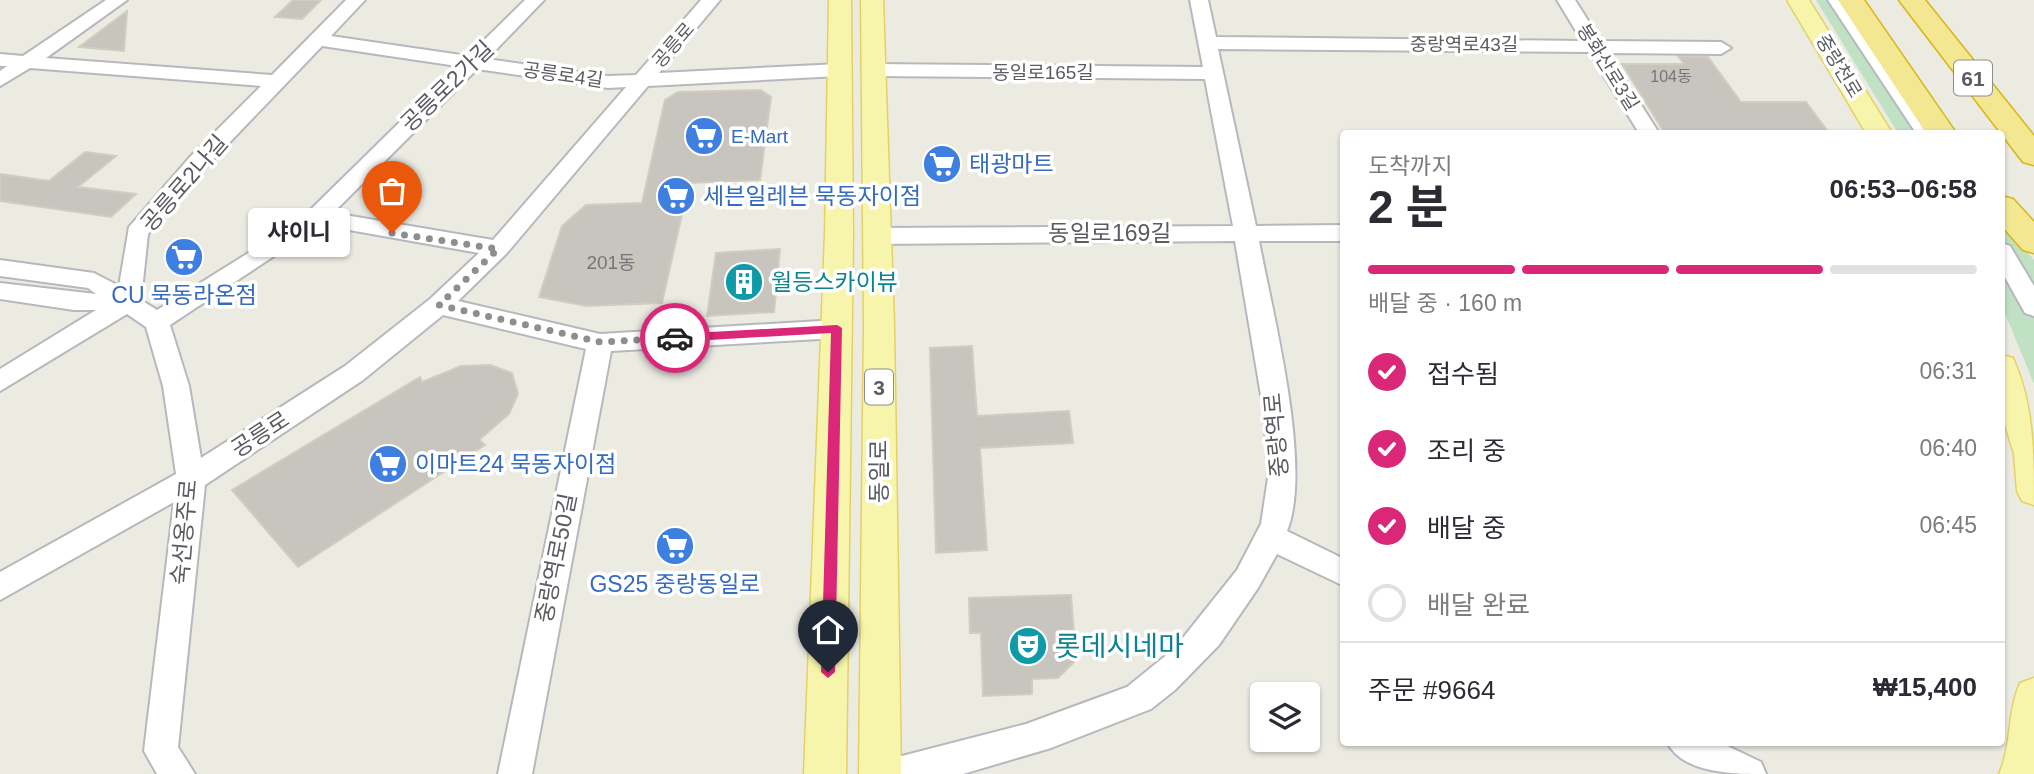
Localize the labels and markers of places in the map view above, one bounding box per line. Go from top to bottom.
supermarket icon: E-Mart [683,115,725,157]
place label: E-Mart [731,126,789,147]
supermarket icon: 태광마트 [921,143,963,185]
place label: 태광마트 [969,151,1054,177]
pin [362,161,422,233]
supermarket icon: 세븐일레븐 묵동자이점 [655,175,697,217]
place label: 세븐일레븐 묵동자이점 [703,183,921,209]
callout: 샤이니 [248,208,350,258]
supermarket icon: CU 묵동라온점 [163,236,205,278]
building icon: 월등스카이뷰 [723,261,765,303]
place label: 월등스카이뷰 [771,269,898,295]
place label: CU 묵동라온점 [111,282,257,308]
supermarket icon: 이마트24 묵동자이점 [367,443,409,485]
place label: 이마트24 묵동자이점 [415,451,616,477]
supermarket icon: GS25 중랑동일로 [654,525,696,567]
place label: GS25 중랑동일로 [589,571,761,597]
pin [798,600,858,672]
theatre icon: 롯데시네마 [1007,625,1049,667]
place label: 롯데시네마 [1055,631,1184,662]

